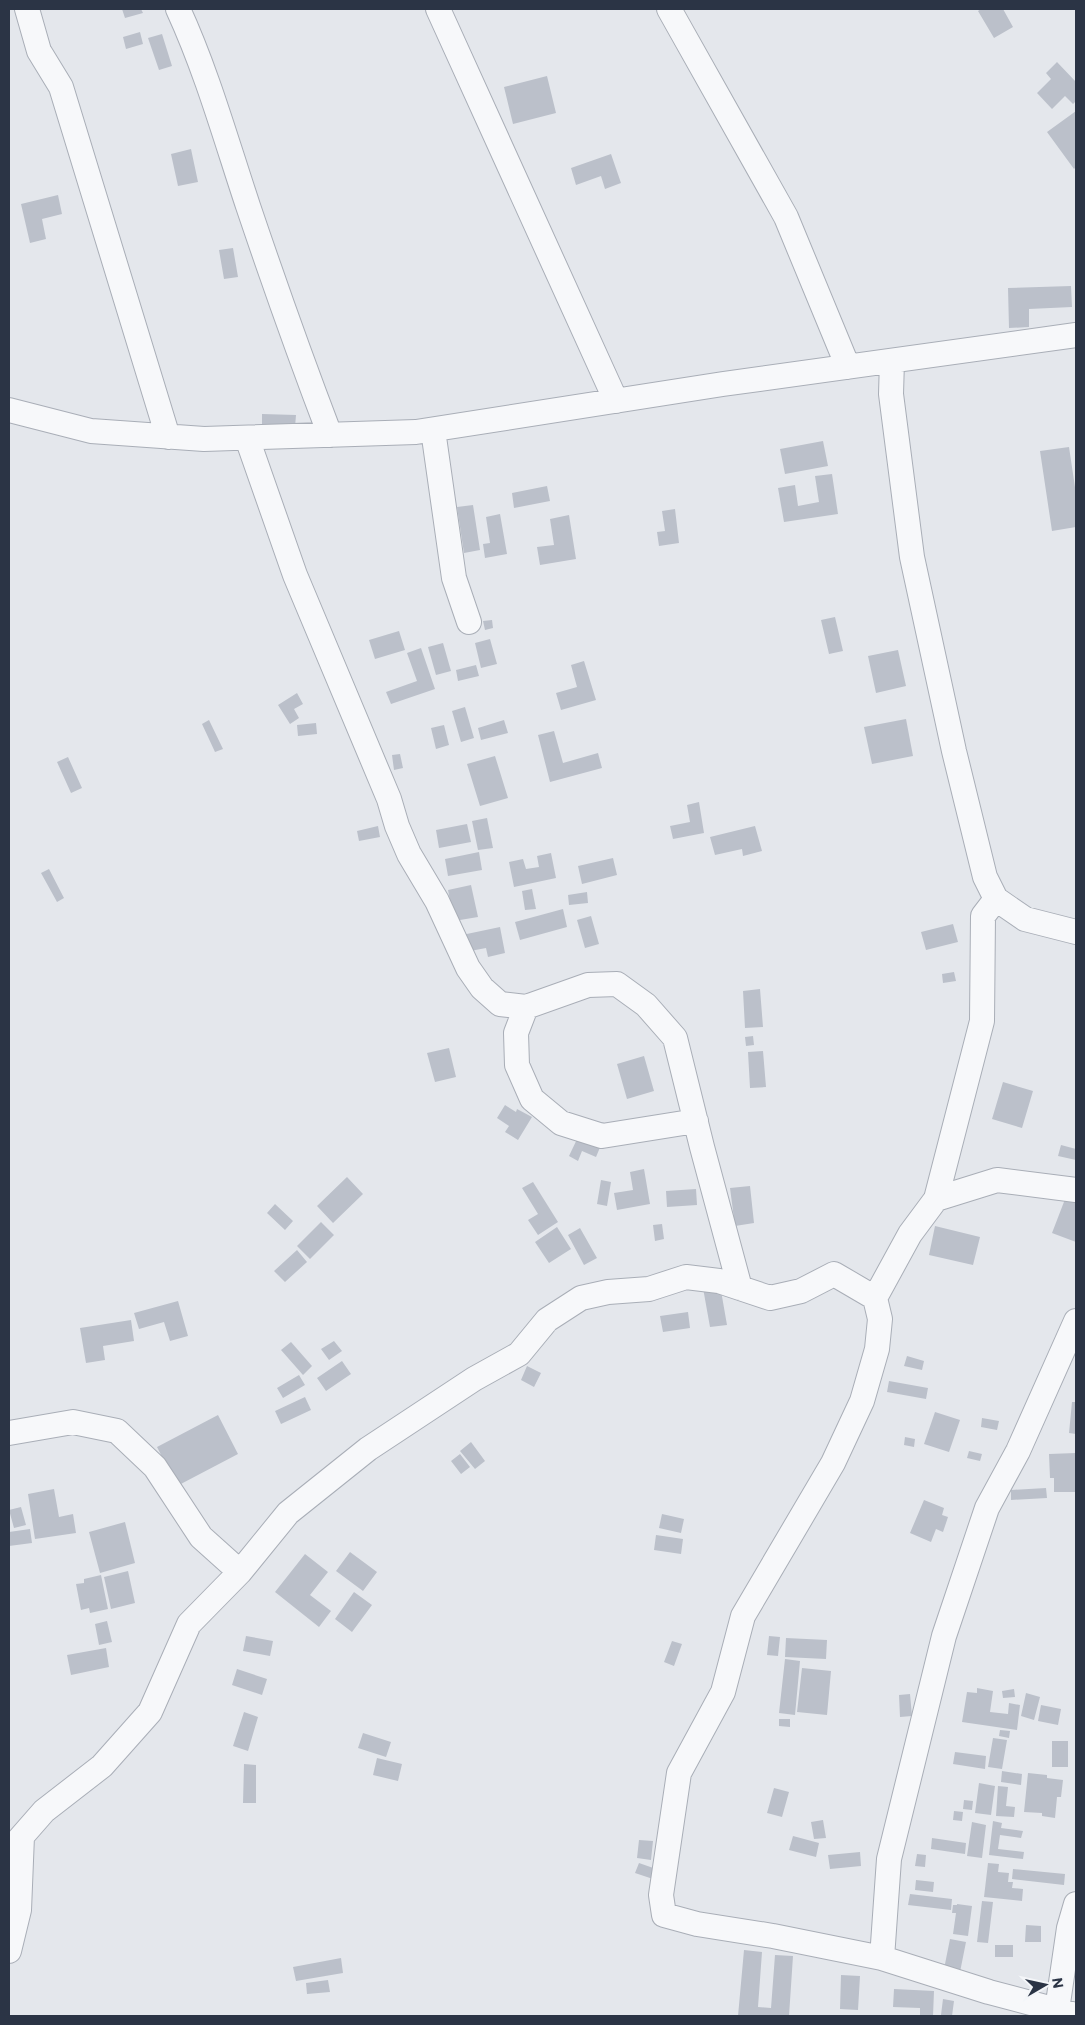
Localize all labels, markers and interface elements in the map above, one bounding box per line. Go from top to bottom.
north arrow [1020,1960,1070,2010]
text: N [1049,1976,1068,1989]

